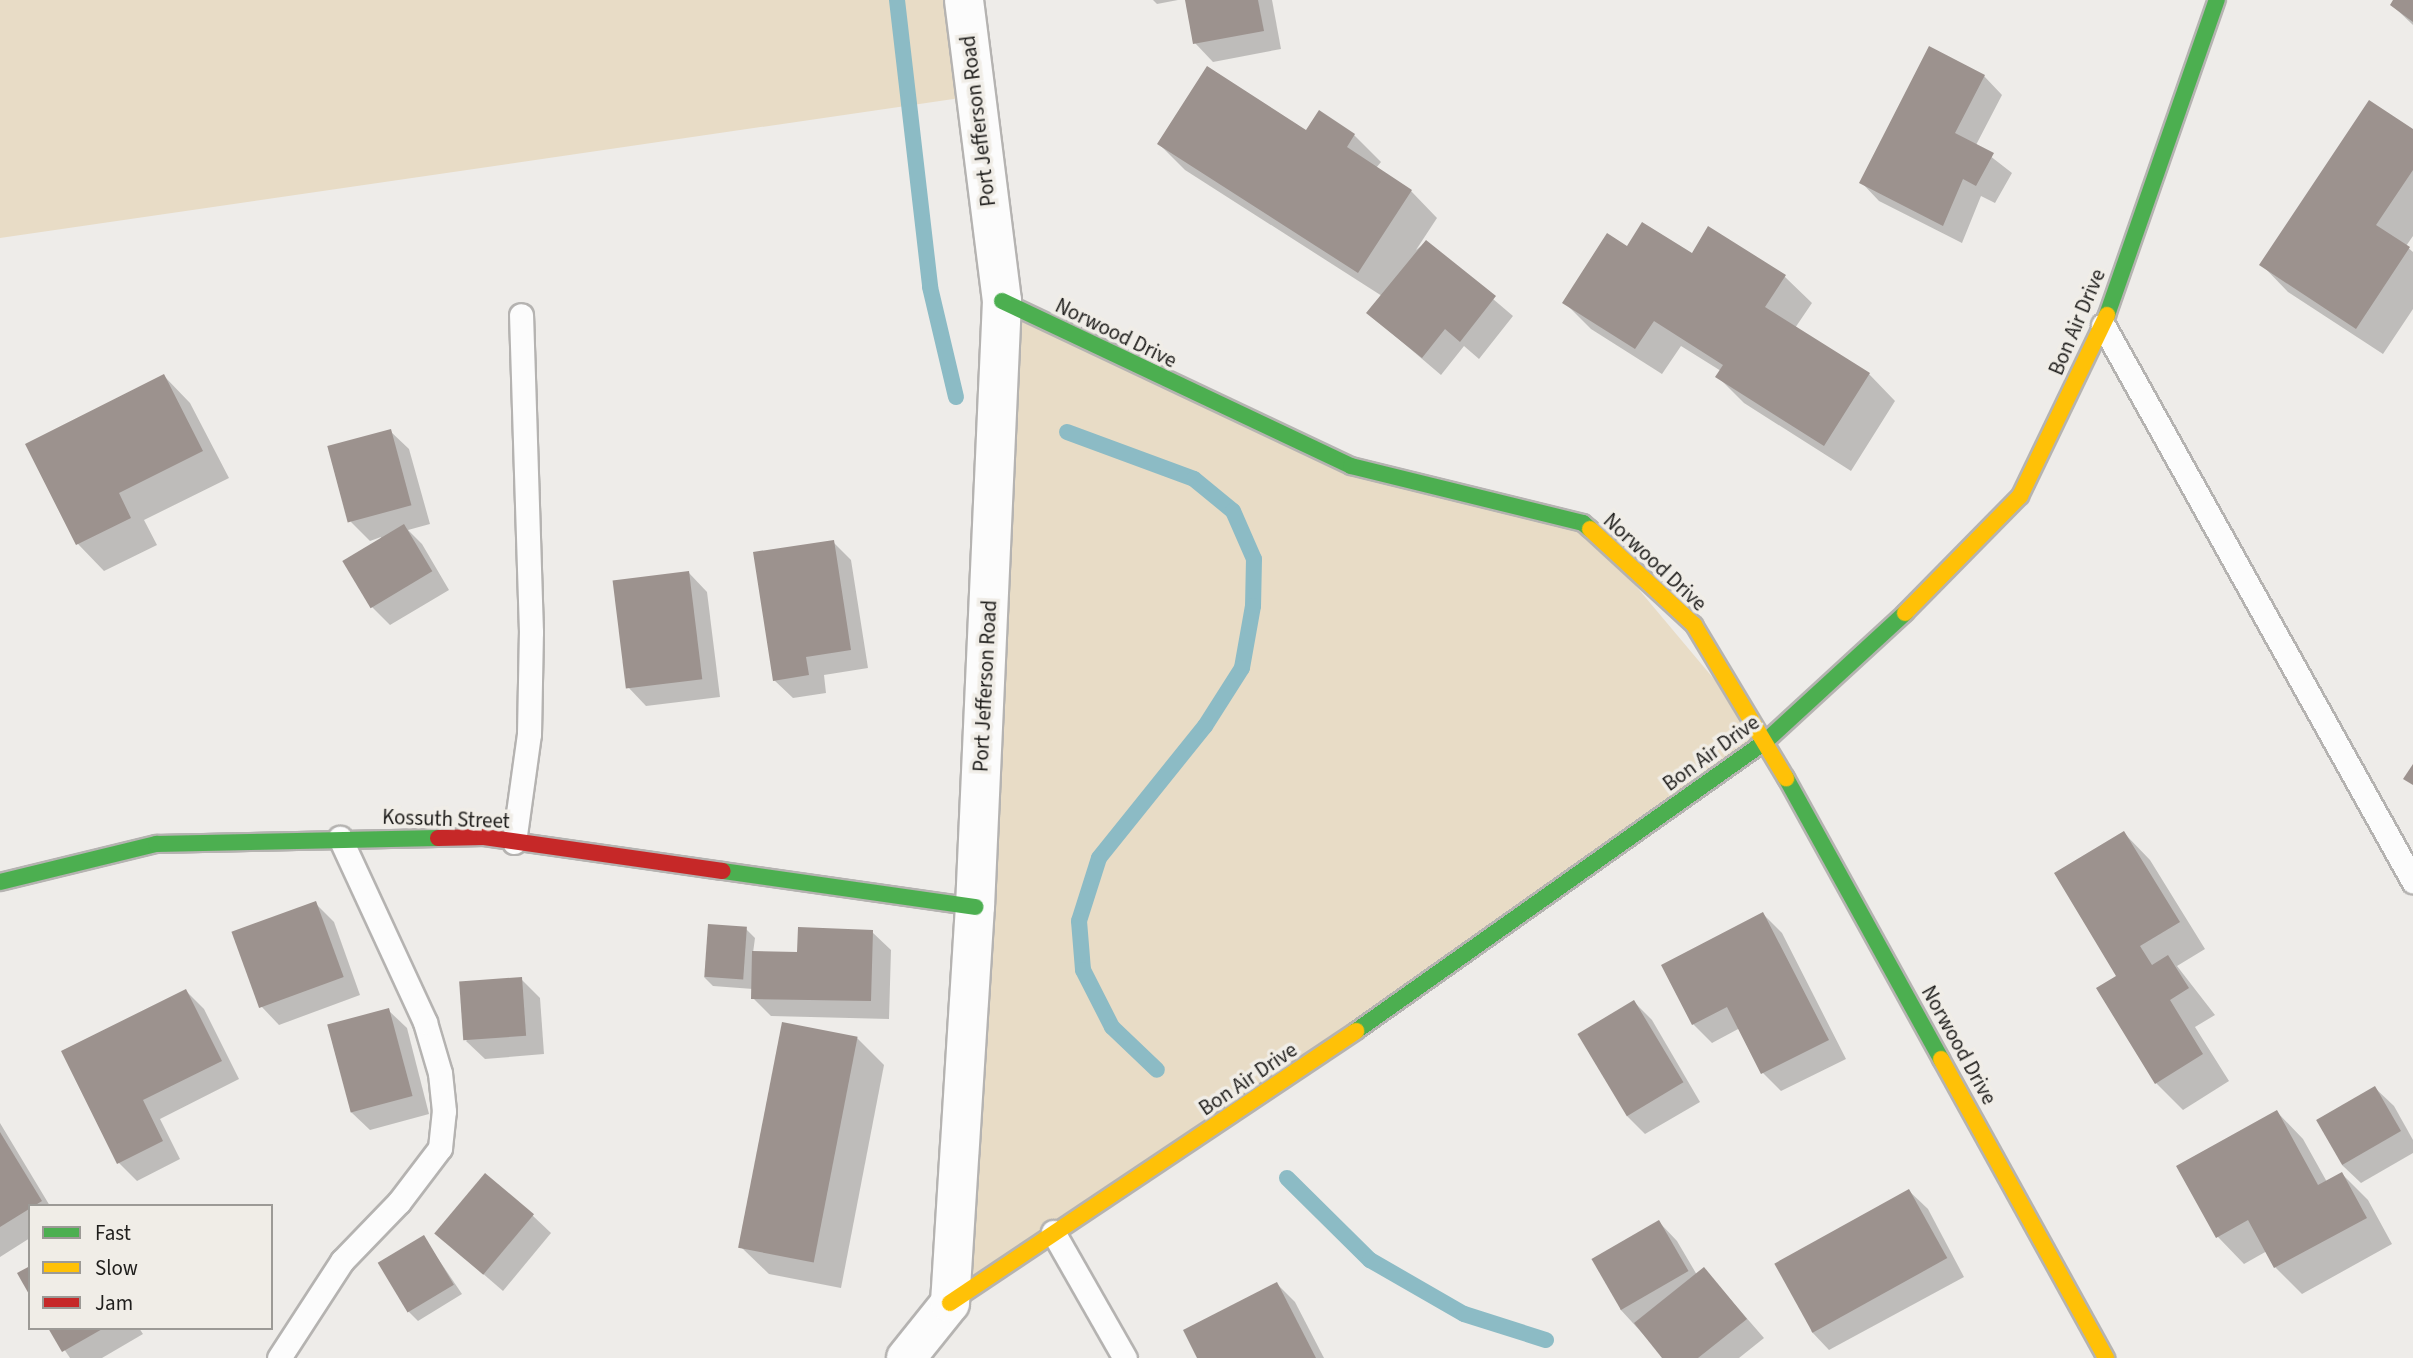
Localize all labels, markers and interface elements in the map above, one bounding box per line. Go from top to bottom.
street label: Port Jefferson Road [955,34,1001,208]
street label: Bon Air Drive [2043,265,2111,379]
street label: Norwood Drive [1051,293,1181,373]
street label: Norwood Drive [1598,508,1712,616]
street label: Port Jefferson Road [968,599,1002,773]
street label: Bon Air Drive [1658,710,1764,796]
street label: Kossuth Street [382,804,510,834]
street label: Norwood Drive [1916,981,2002,1109]
street label: Bon Air Drive [1194,1037,1302,1121]
legend [28,1204,273,1330]
text: Fast [95,1218,131,1248]
text: Slow [95,1253,138,1283]
text: Jam [95,1288,133,1318]

